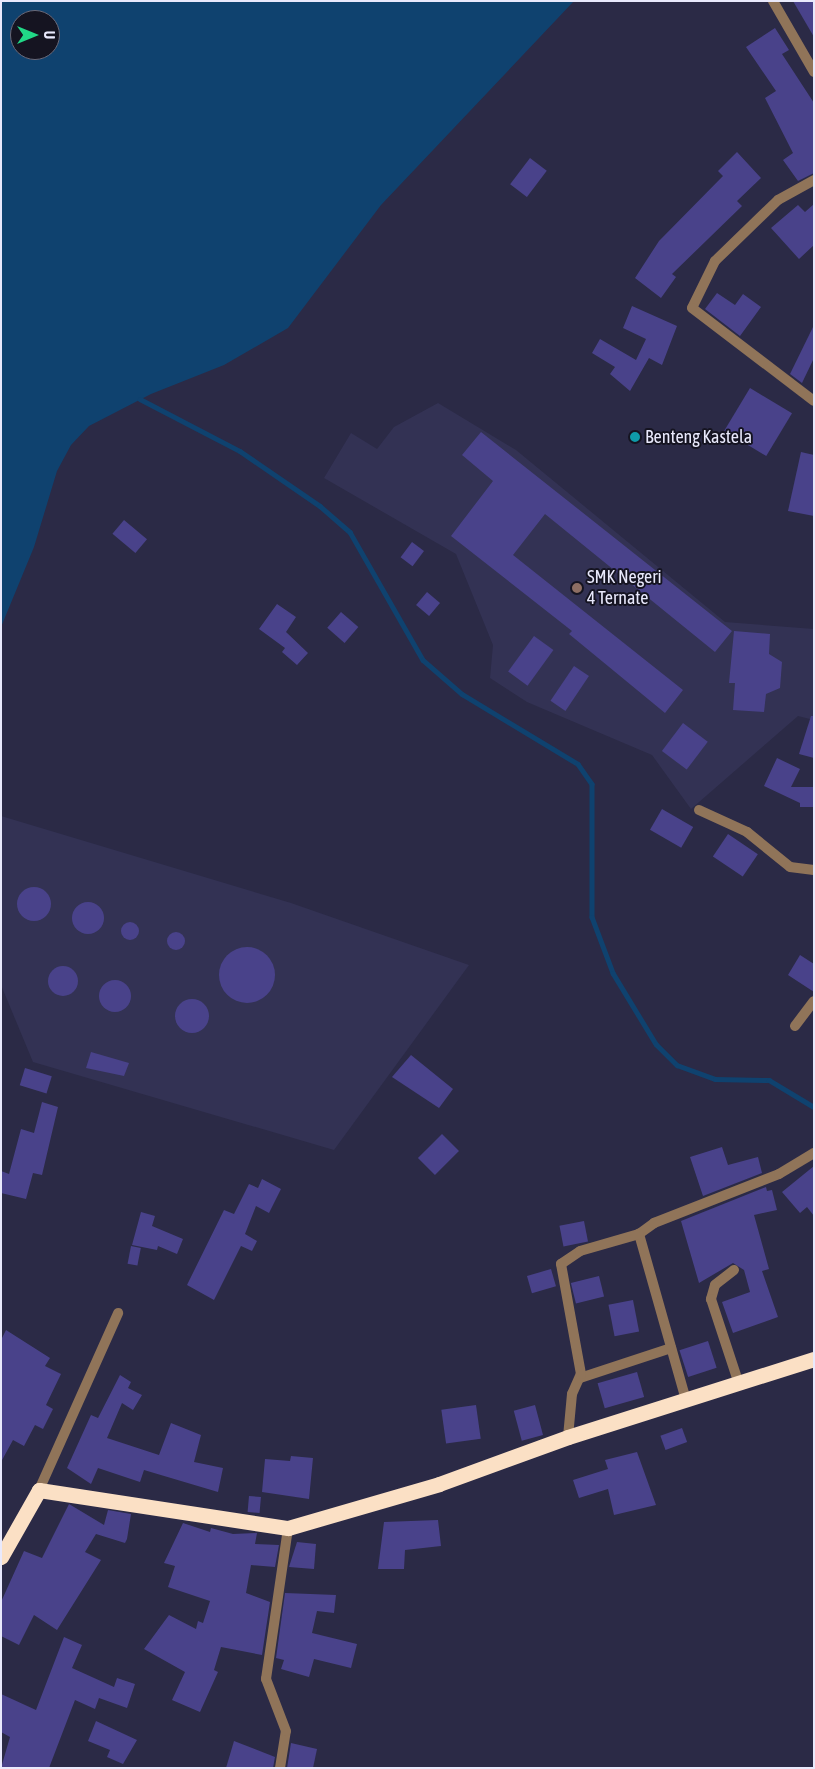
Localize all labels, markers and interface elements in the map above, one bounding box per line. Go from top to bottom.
north arrow [10,10,60,60]
text: U [41,31,57,39]
place label: Benteng Kastela [645,426,752,448]
marker: Benteng Kastela [629,431,641,443]
place label: SMK Negeri 4 Ternate [587,567,662,610]
marker: SMK Negeri 4 Ternate [571,582,583,594]

